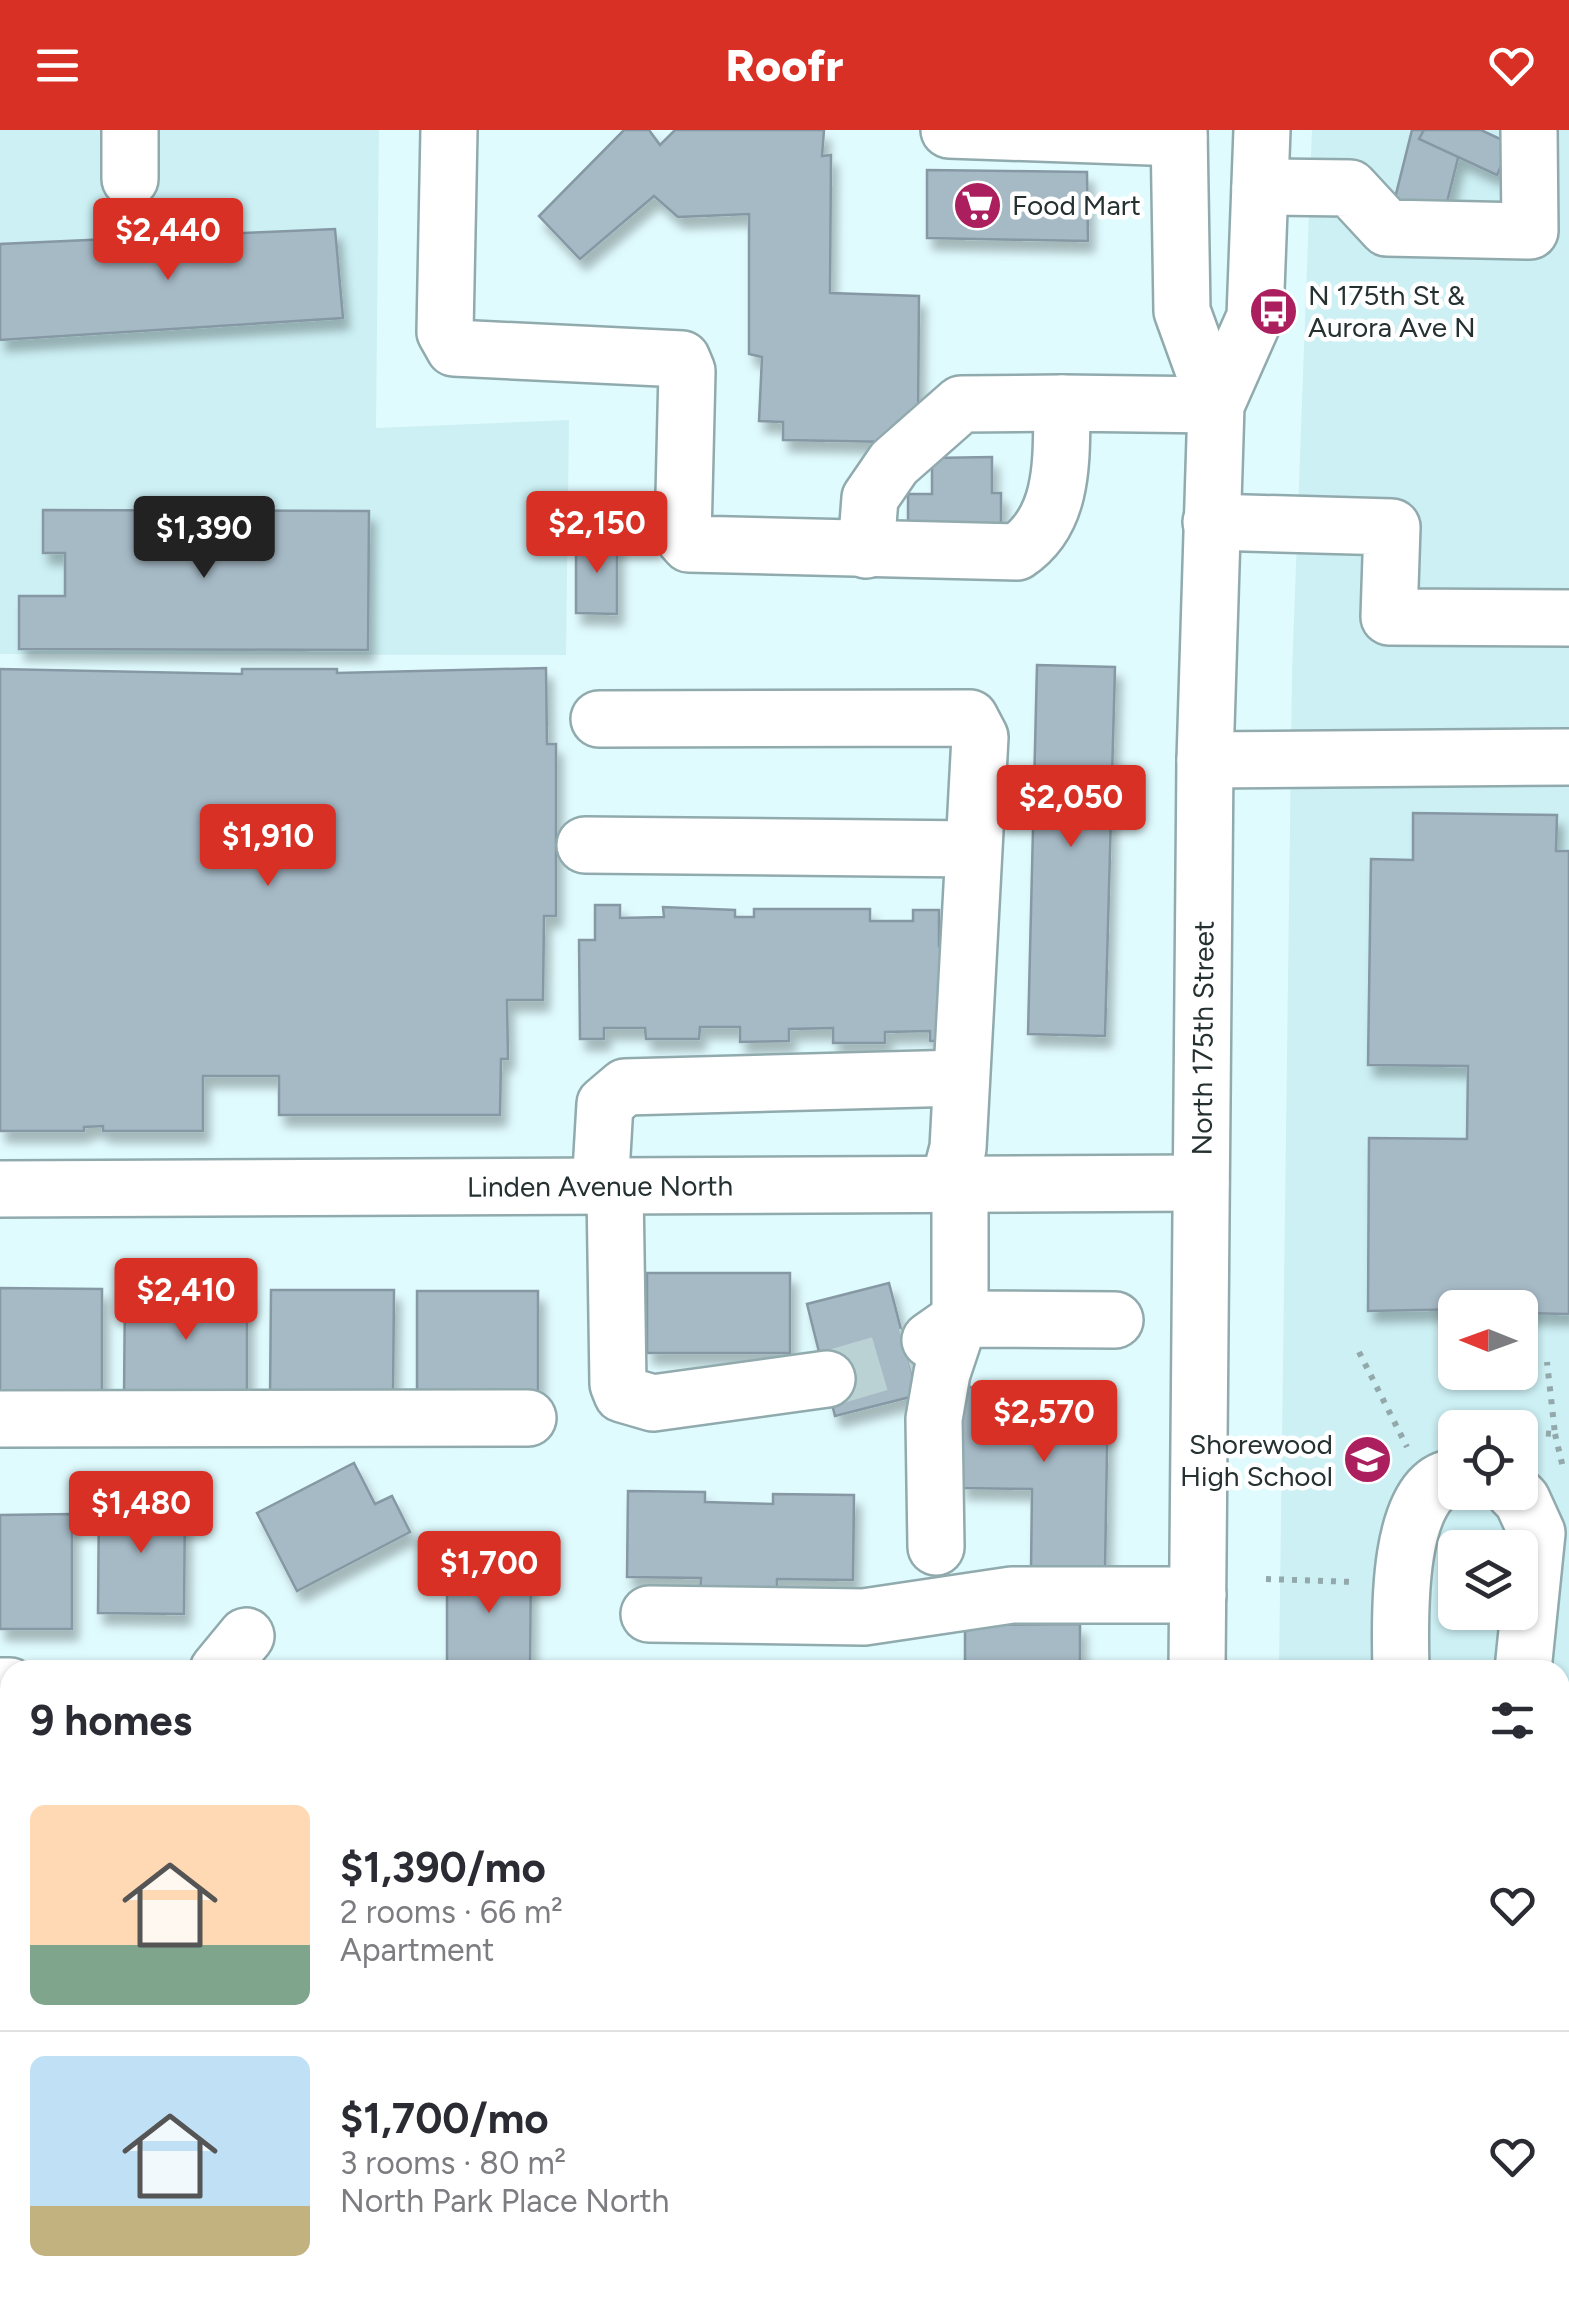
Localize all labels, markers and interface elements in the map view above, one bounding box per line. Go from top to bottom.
icon: menu [30,38,85,93]
text: Roofr [726,38,843,92]
icon: heart [1484,38,1539,93]
supermarket icon: Food Mart [951,179,1003,231]
place label: Food Mart [1012,188,1141,222]
pin: $2,440 [87,198,249,283]
text: $2,440 [115,211,221,249]
place label: N 175th St & Aurora Ave N [1308,278,1476,344]
bus stop icon: N 175th St & Aurora Ave N [1247,285,1299,337]
pin: $2,150 [516,491,678,576]
pin: $1,390 [123,496,285,581]
text: $2,150 [548,504,646,542]
text: $1,390 [156,509,252,547]
pin: $2,050 [990,765,1152,850]
text: $2,050 [1019,778,1123,816]
pin: $1,910 [187,804,349,889]
text: $1,910 [222,817,314,855]
street label: North 175th Street [1185,920,1221,1156]
street label: Linden Avenue North [467,1168,733,1204]
pin: $2,410 [105,1258,267,1343]
text: $2,410 [137,1271,235,1309]
north arrow [1438,1290,1538,1390]
map controls [1438,1290,1538,1630]
pin: $2,570 [963,1380,1125,1465]
text: $2,570 [993,1393,1095,1431]
button: locate [1438,1410,1538,1510]
place label: Shorewood High School [1180,1427,1333,1493]
school or university icon: Shorewood High School [1342,1434,1394,1486]
pin: $1,480 [60,1471,222,1556]
text: $1,480 [91,1484,191,1522]
button: layers [1438,1530,1538,1630]
pin: $1,700 [408,1531,570,1616]
text: $1,700 [440,1544,538,1582]
icon: filters [1485,1693,1540,1748]
text: 9 homes [30,1695,192,1746]
text: $1,390/mo [340,1842,546,1893]
icon: home [110,1845,230,1965]
icon: heart [1485,1878,1540,1933]
text: 2 rooms · 66 m² [340,1893,563,1931]
text: Apartment [340,1931,494,1969]
text: $1,700/mo [340,2093,549,2144]
icon: home [110,2096,230,2216]
icon: heart [1485,2129,1540,2184]
text: 3 rooms · 80 m² [340,2144,566,2182]
text: North Park Place North [340,2182,669,2220]

